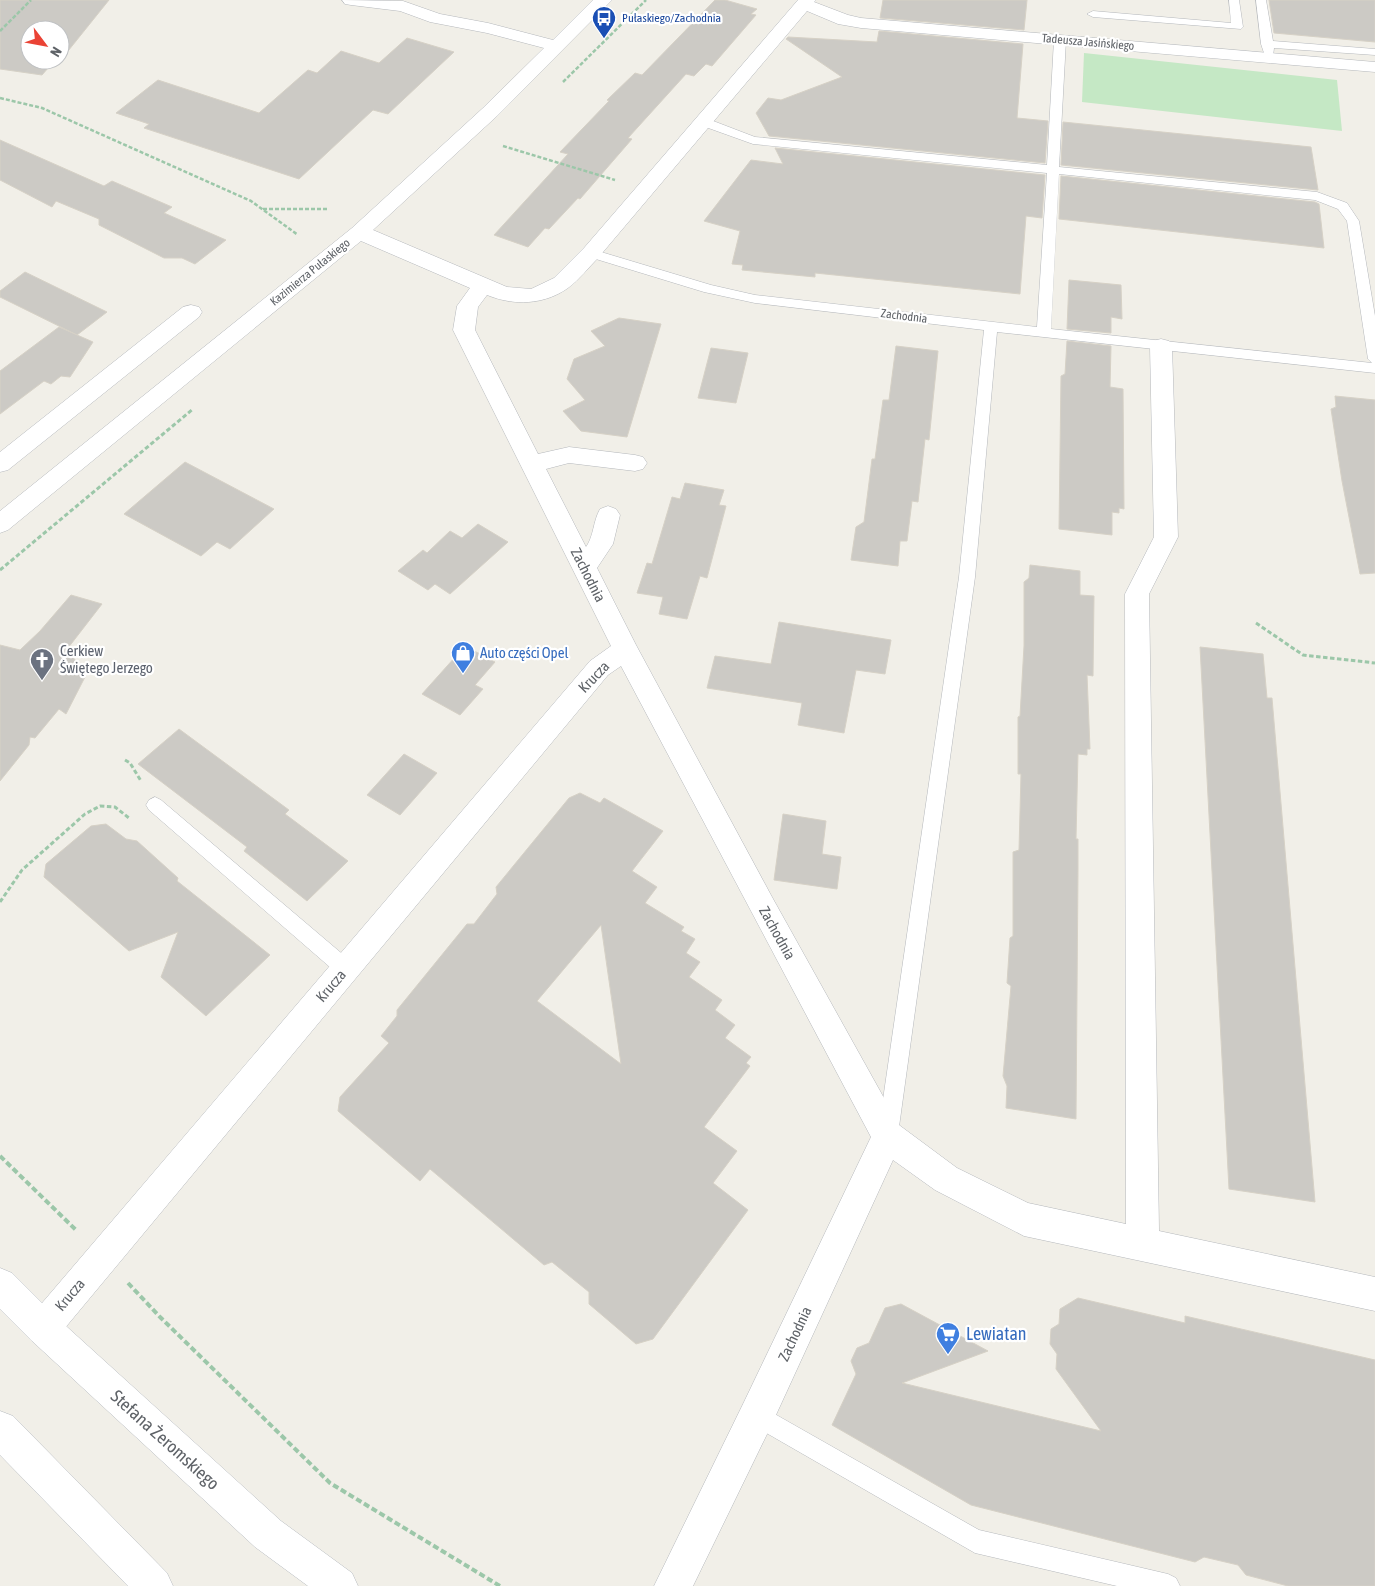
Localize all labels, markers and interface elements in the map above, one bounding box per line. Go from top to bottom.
bus stop icon: Pułaskiego/Zachodnia [591,5,617,39]
place label: Pułaskiego/Zachodnia [622,11,721,25]
north arrow [20,20,70,70]
street label: Tadeusza Jasińskiego [1041,31,1135,53]
text: N [47,44,65,60]
street label: Kazimierza Pułaskiego [267,235,353,308]
street label: Zachodnia [880,306,928,326]
street label: Zachodnia [568,545,609,605]
shop icon: Auto części Opel [450,640,476,674]
place label: Cerkiew Świętego Jerzego [60,642,153,676]
place label: Auto części Opel [480,644,569,661]
church icon: Cerkiew Świętego Jerzego [29,647,55,681]
street label: Krucza [575,657,613,696]
street label: Zachodnia [756,903,799,962]
street label: Krucza [312,966,349,1005]
street label: Krucza [51,1275,88,1314]
street label: Zachodnia [774,1304,815,1364]
supermarket icon: Lewiatan [935,1321,961,1355]
place label: Lewiatan [966,1323,1027,1344]
street label: Stefana Żeromskiego [107,1385,224,1494]

